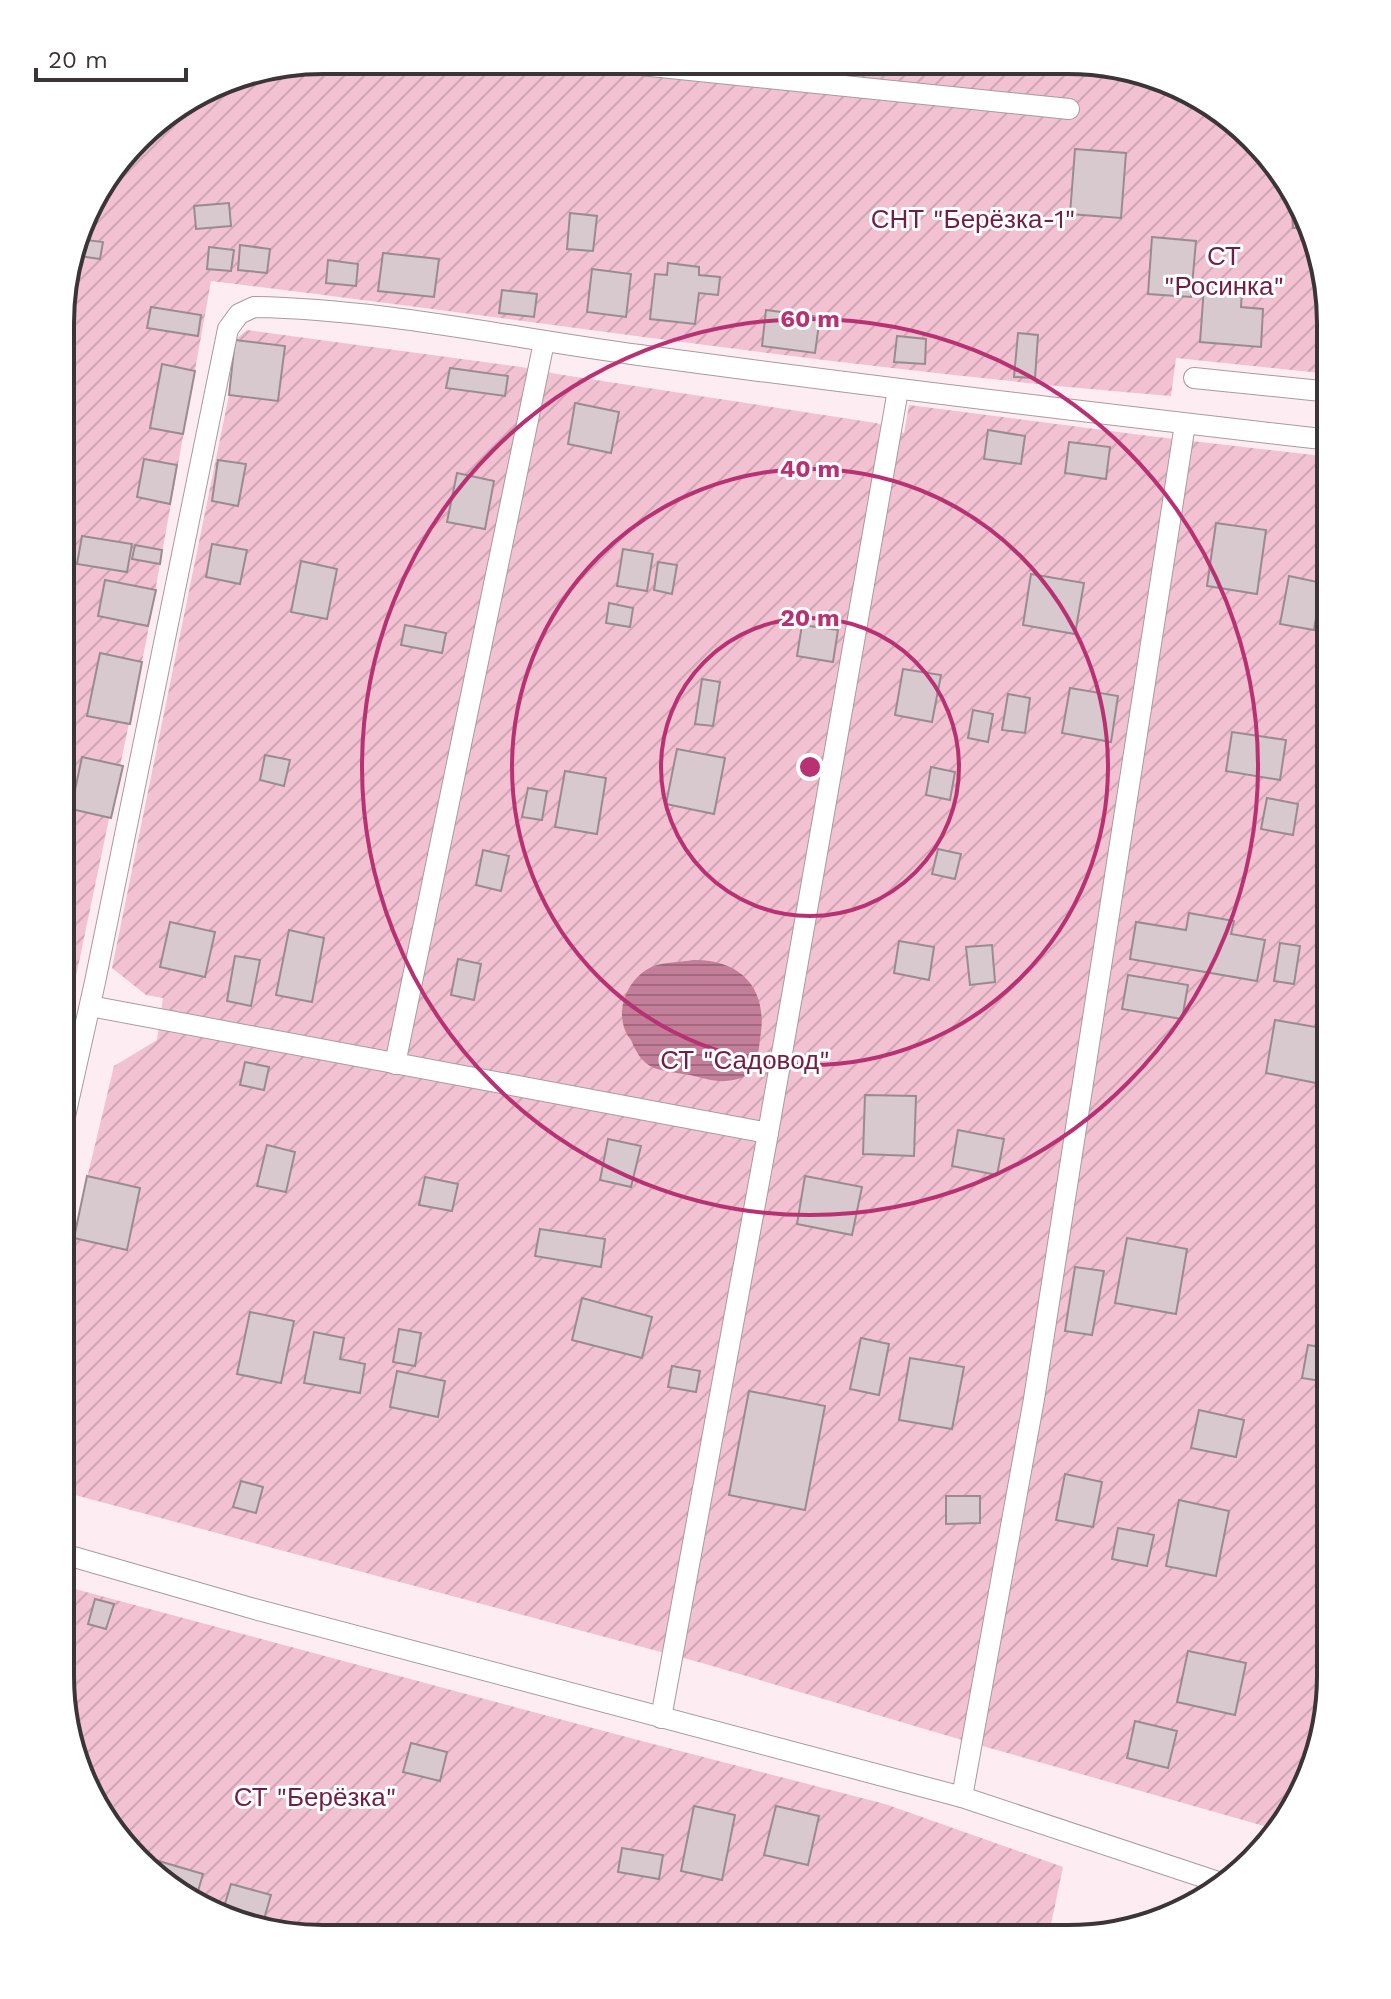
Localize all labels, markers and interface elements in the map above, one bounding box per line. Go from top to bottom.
scale bar [36,32,186,82]
text: 20 m [48,46,108,74]
park label: СНТ "Берёзка-1" [871,204,1075,234]
park label: СТ "Росинка" [1164,241,1284,301]
text: 60 m [780,305,840,333]
text: 40 m [780,455,840,483]
text: 20 m [780,604,840,632]
centre of rings [796,753,824,781]
park label: СТ "Садовод" [660,1045,830,1075]
park label: СТ "Берёзка" [234,1782,396,1812]

